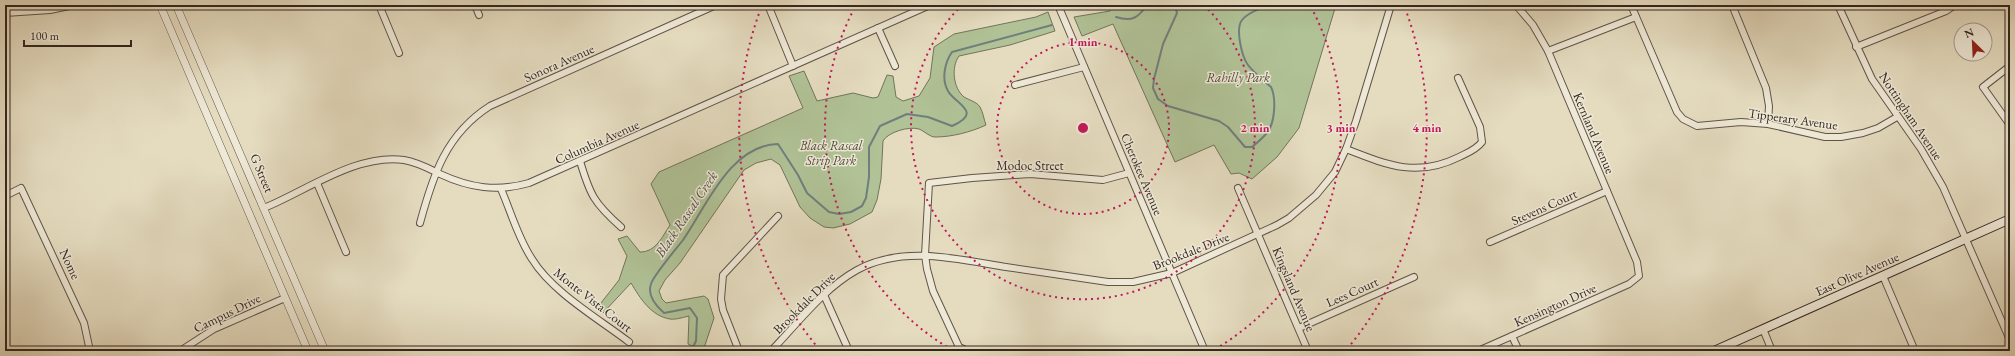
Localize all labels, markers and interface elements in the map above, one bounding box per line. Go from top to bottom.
scale bar [24,22,131,48]
north arrow [1953,22,1993,62]
text: N [1962,25,1976,41]
text: 100 m [30,28,60,44]
text: 1 min [1068,34,1098,50]
street label: Sonora Avenue [521,40,597,86]
park label: Rahilly Park [1206,69,1270,86]
street label: Nottingham Avenue [1875,69,1947,163]
street label: Kernland Avenue [1569,90,1619,176]
street label: Tipperary Avenue [1747,104,1839,134]
street label: Columbia Avenue [552,116,642,168]
text: 2 min [1240,120,1270,136]
text: 3 min [1326,120,1356,136]
text: 4 min [1412,120,1442,136]
centre of rings [1076,121,1090,135]
street label: Cherokee Avenue [1117,130,1167,218]
park label: Black Rascal Strip Park [799,137,863,169]
street label: G Street [246,151,278,195]
street label: Modoc Street [996,157,1064,174]
water label: Black Rascal Creek [650,167,722,261]
street label: Stevens Court [1508,185,1580,229]
street label: Brookdale Drive [1150,228,1232,274]
street label: Kingsland Avenue [1269,244,1319,334]
street label: Nome [56,246,84,282]
street label: East Olive Avenue [1813,248,1901,300]
street label: Monte Vista Court [550,264,636,336]
street label: Brookdale Drive [769,268,839,338]
street label: Lees Court [1323,273,1381,311]
street label: Kensington Drive [1511,279,1599,331]
street label: Campus Drive [191,289,263,337]

